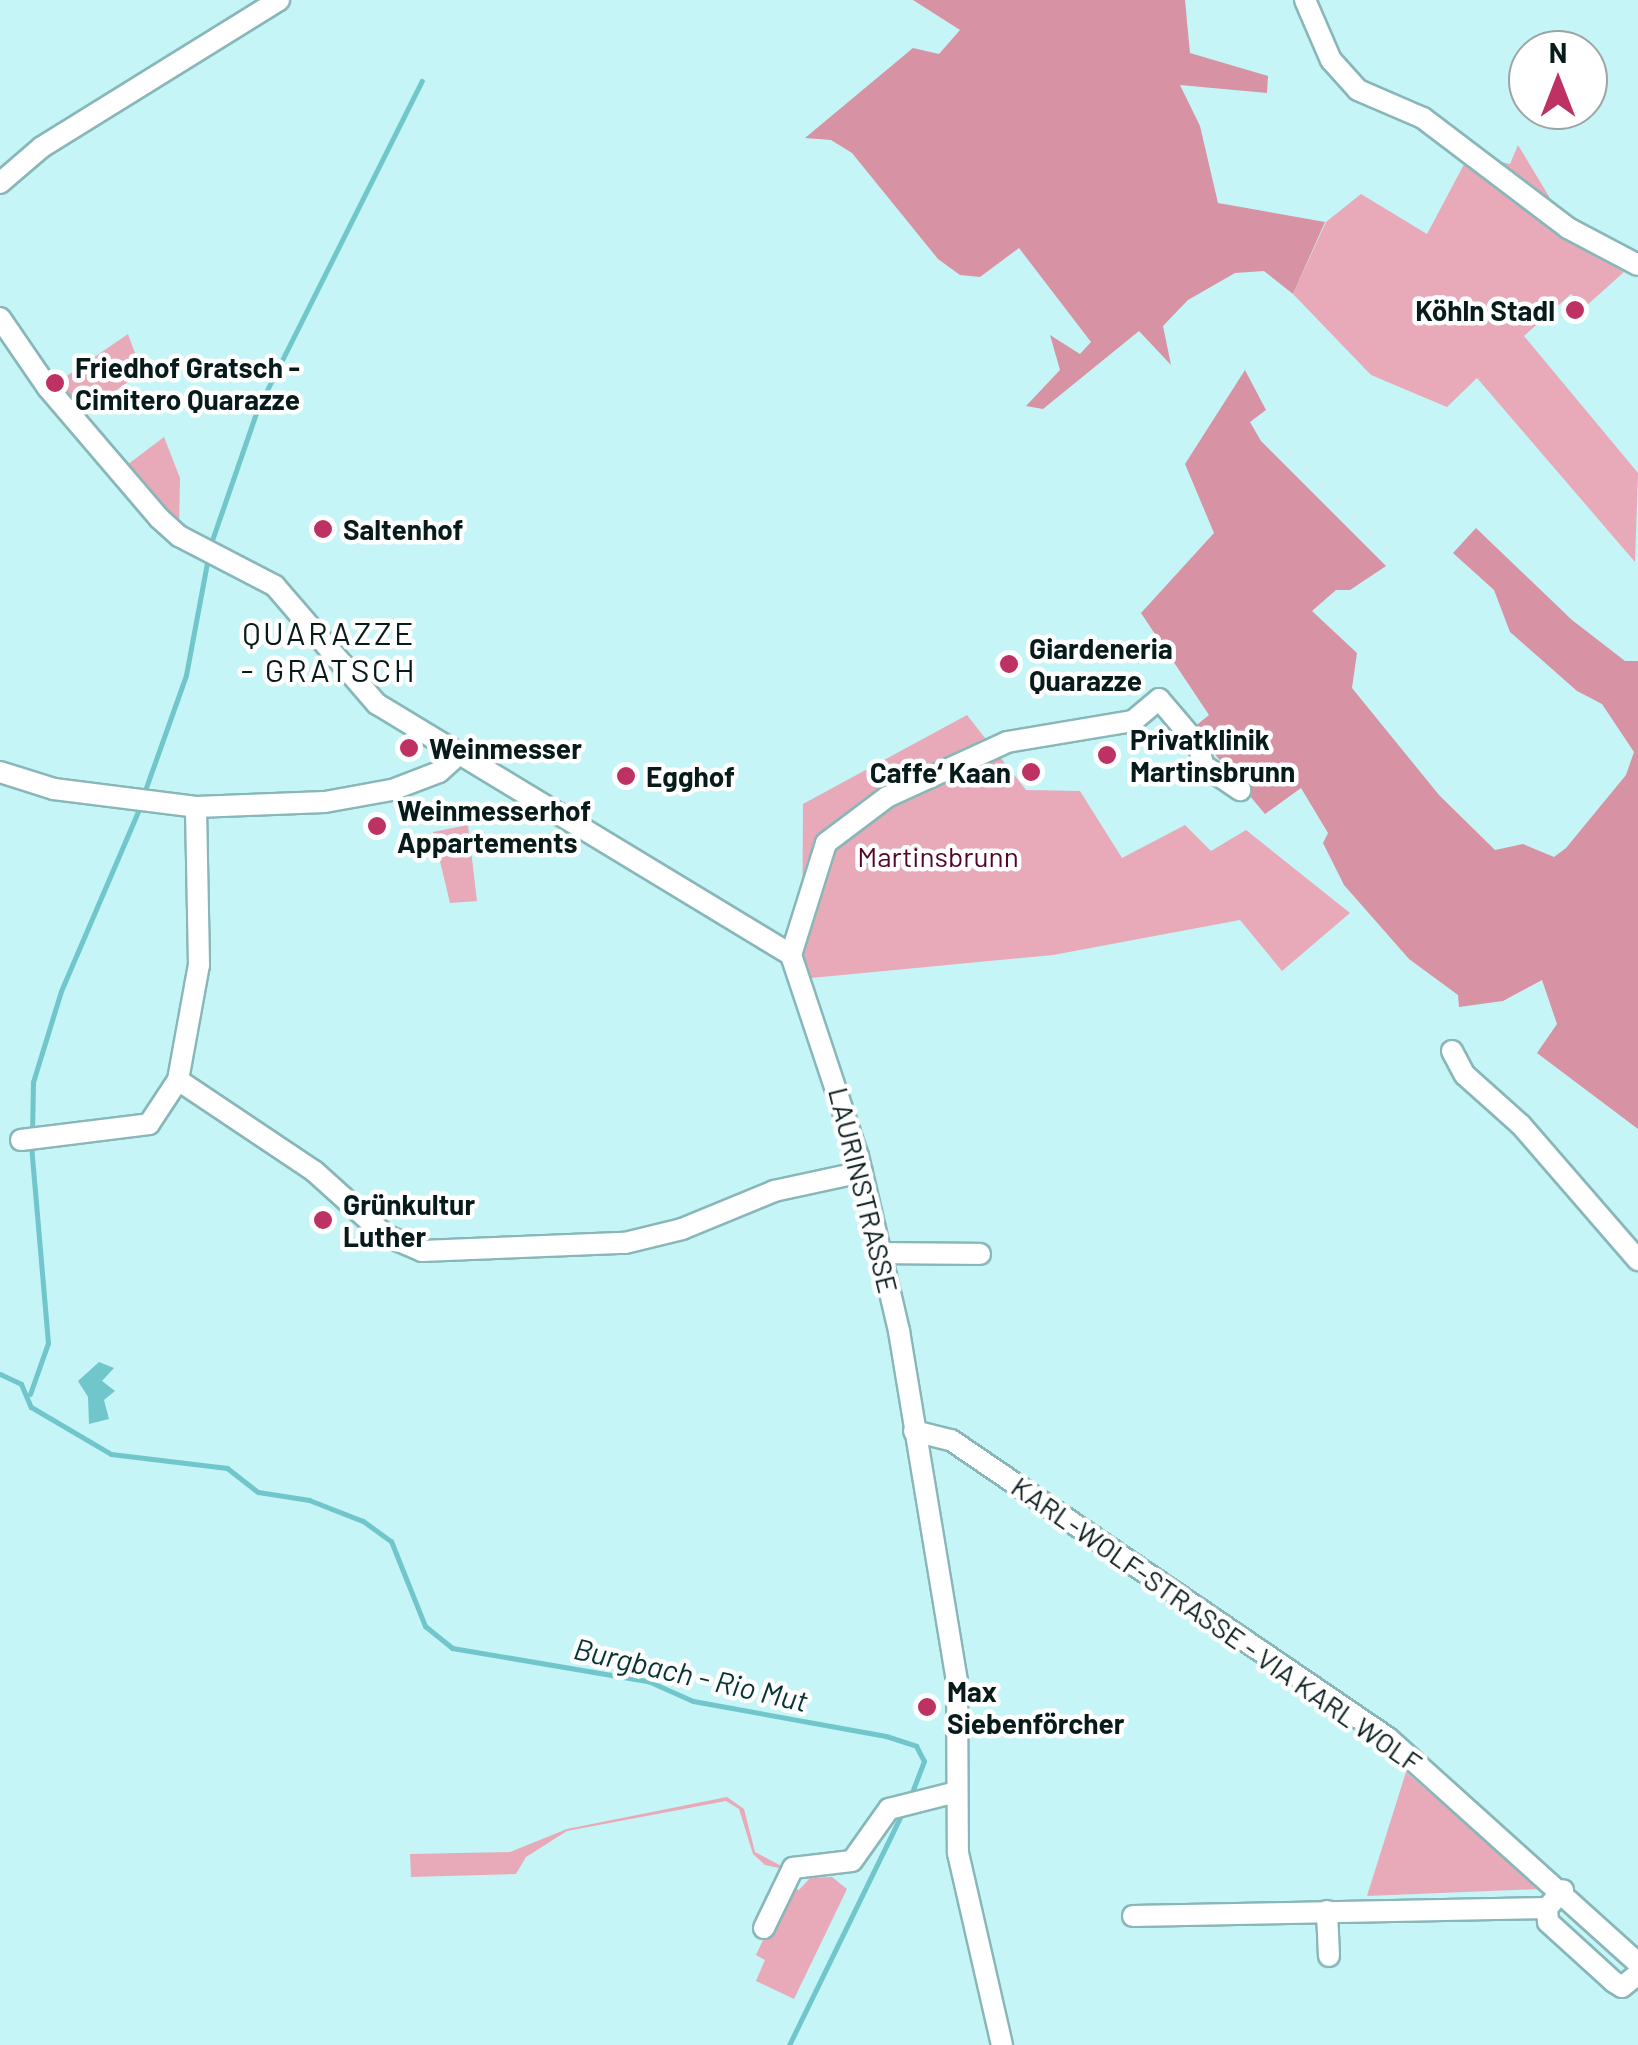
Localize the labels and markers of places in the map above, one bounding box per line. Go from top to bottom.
place label: Köhln Stadl [1415,293,1555,327]
marker: Köhln Stadl [1564,299,1586,321]
place label: Friedhof Gratsch - Cimitero Quarazze [75,350,300,416]
marker: Friedhof Gratsch - Cimitero Quarazze [44,372,66,394]
place label: Saltenhof [343,512,463,546]
marker: Saltenhof [312,518,334,540]
place label: Giardeneria Quarazze [1029,631,1173,697]
marker: Giardeneria Quarazze [998,653,1020,675]
place label: Privatklinik Martinsbrunn [1130,722,1295,788]
place label: Weinmesser [429,731,582,765]
marker: Weinmesser [398,737,420,759]
marker: Privatklinik Martinsbrunn [1094,742,1120,768]
place label: Caffe‘ Kaan [870,755,1011,789]
place label: Egghof [646,759,735,793]
marker: Caffe‘ Kaan [1020,761,1042,783]
marker: Egghof [615,765,637,787]
place label: Weinmesserhof Appartements [397,793,591,859]
marker: Weinmesserhof Appartements [366,815,388,837]
place label: Grünkultur Luther [343,1187,475,1253]
marker: Grünkultur Luther [312,1209,334,1231]
place label: Max Siebenförcher [947,1674,1124,1740]
marker: Max Siebenförcher [916,1696,938,1718]

